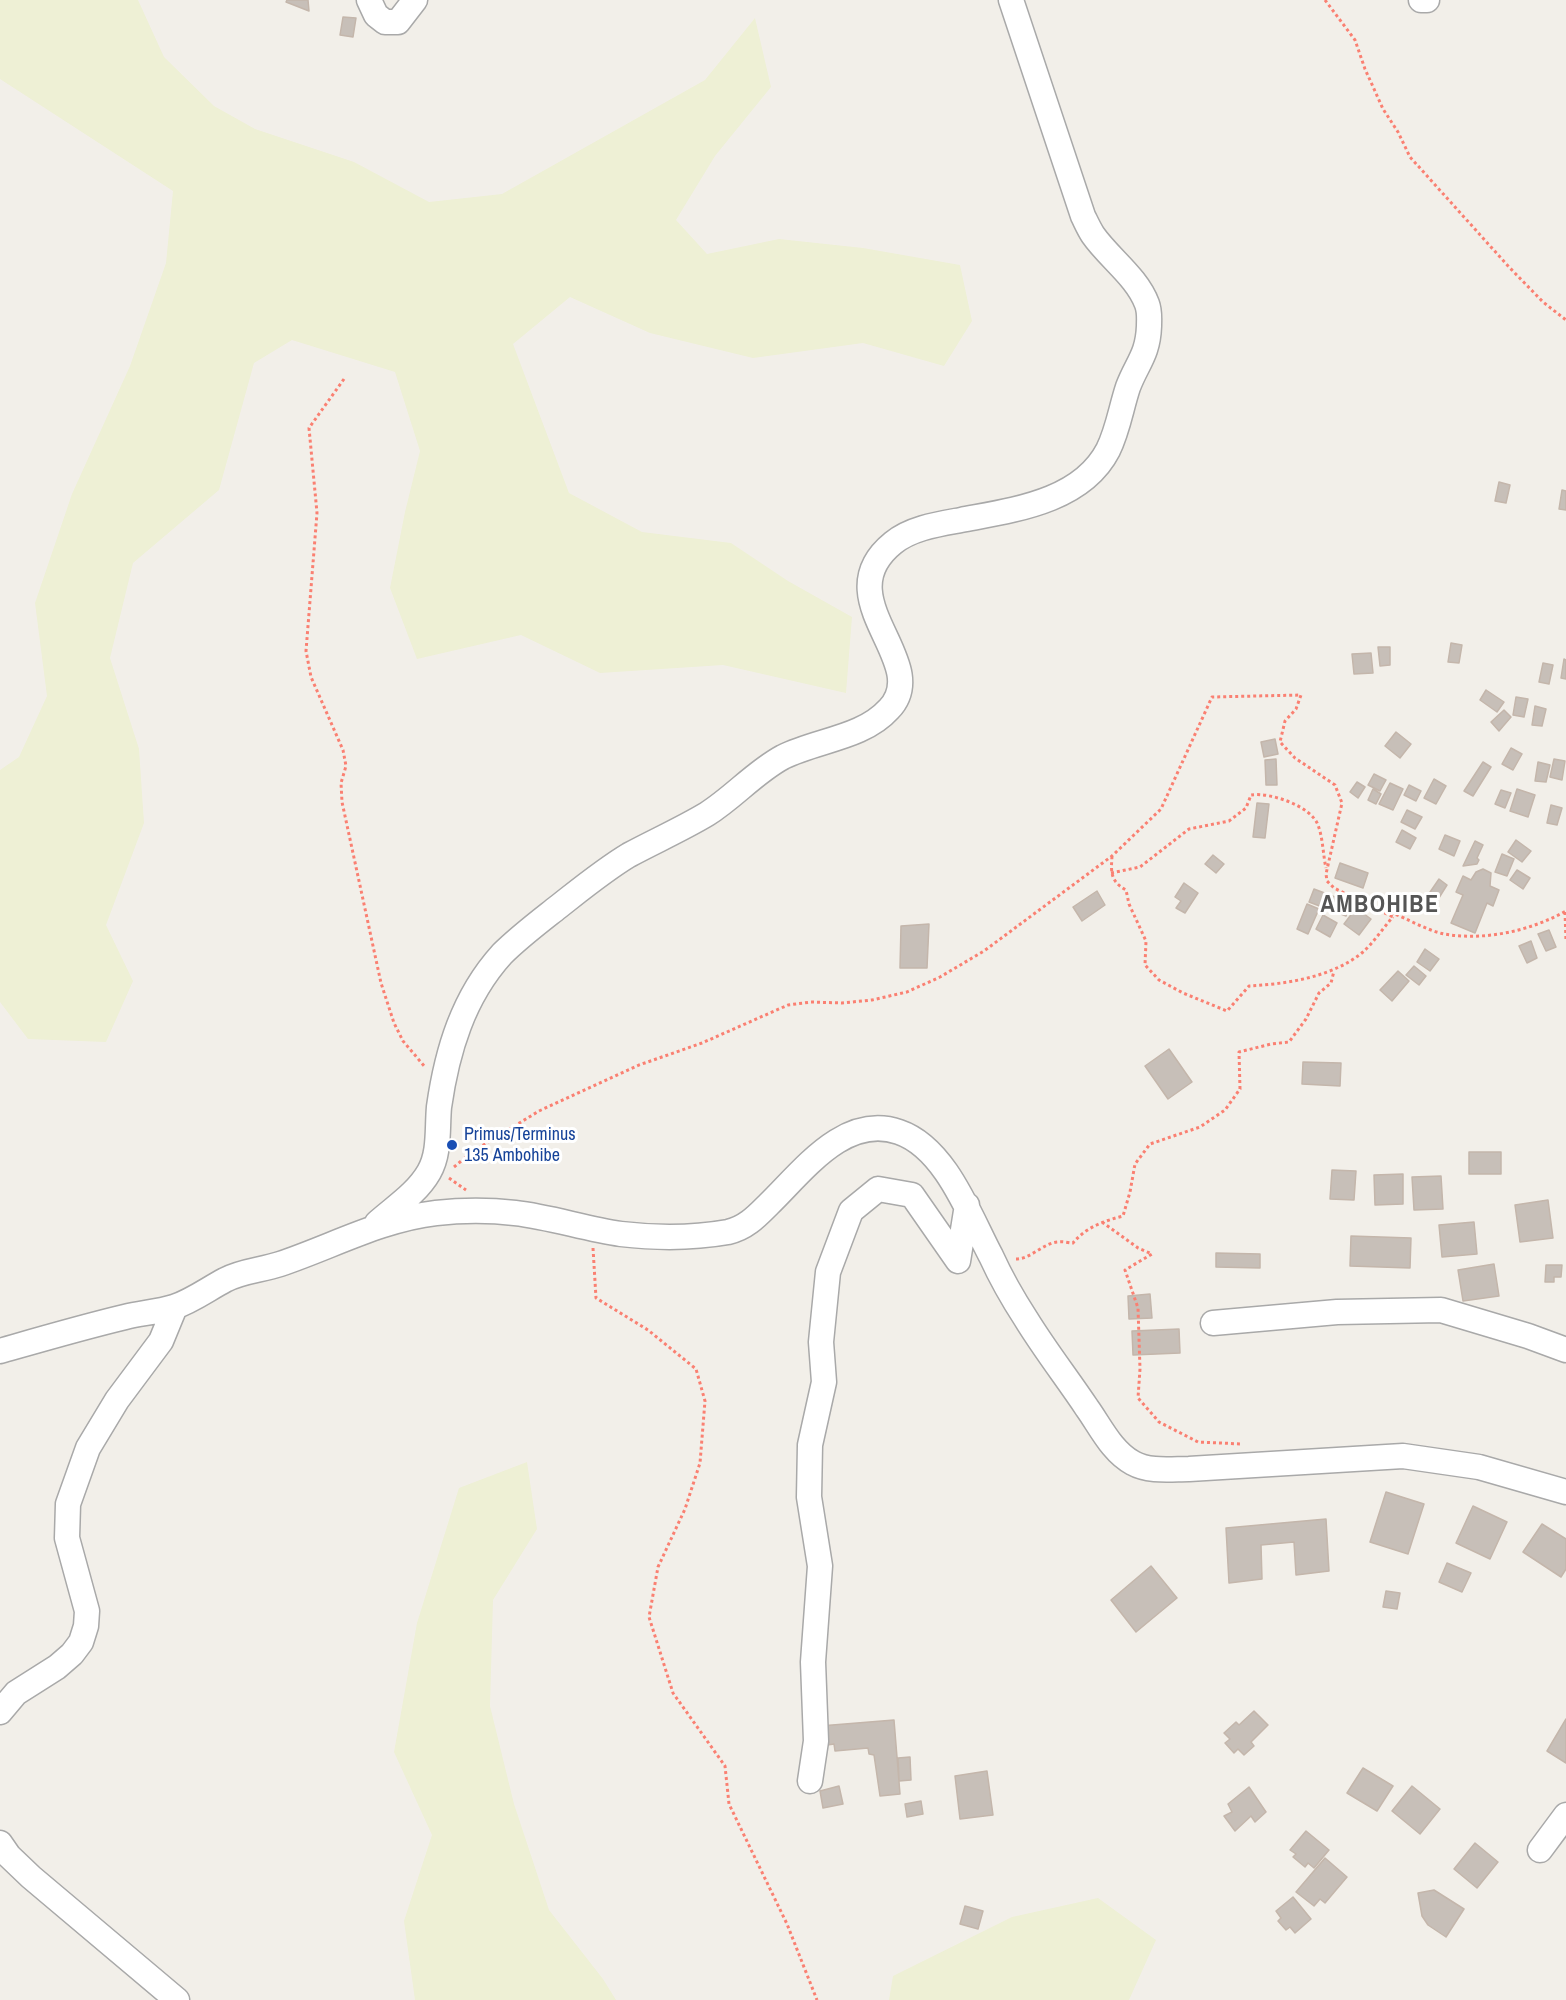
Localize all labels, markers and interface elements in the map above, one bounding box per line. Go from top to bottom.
district label: AMBOHIBE [1320,892,1440,920]
place label: Primus/Terminus 135 Ambohibe [464,1124,576,1166]
marker: Primus/Terminus 135 Ambohibe [445,1138,459,1152]

